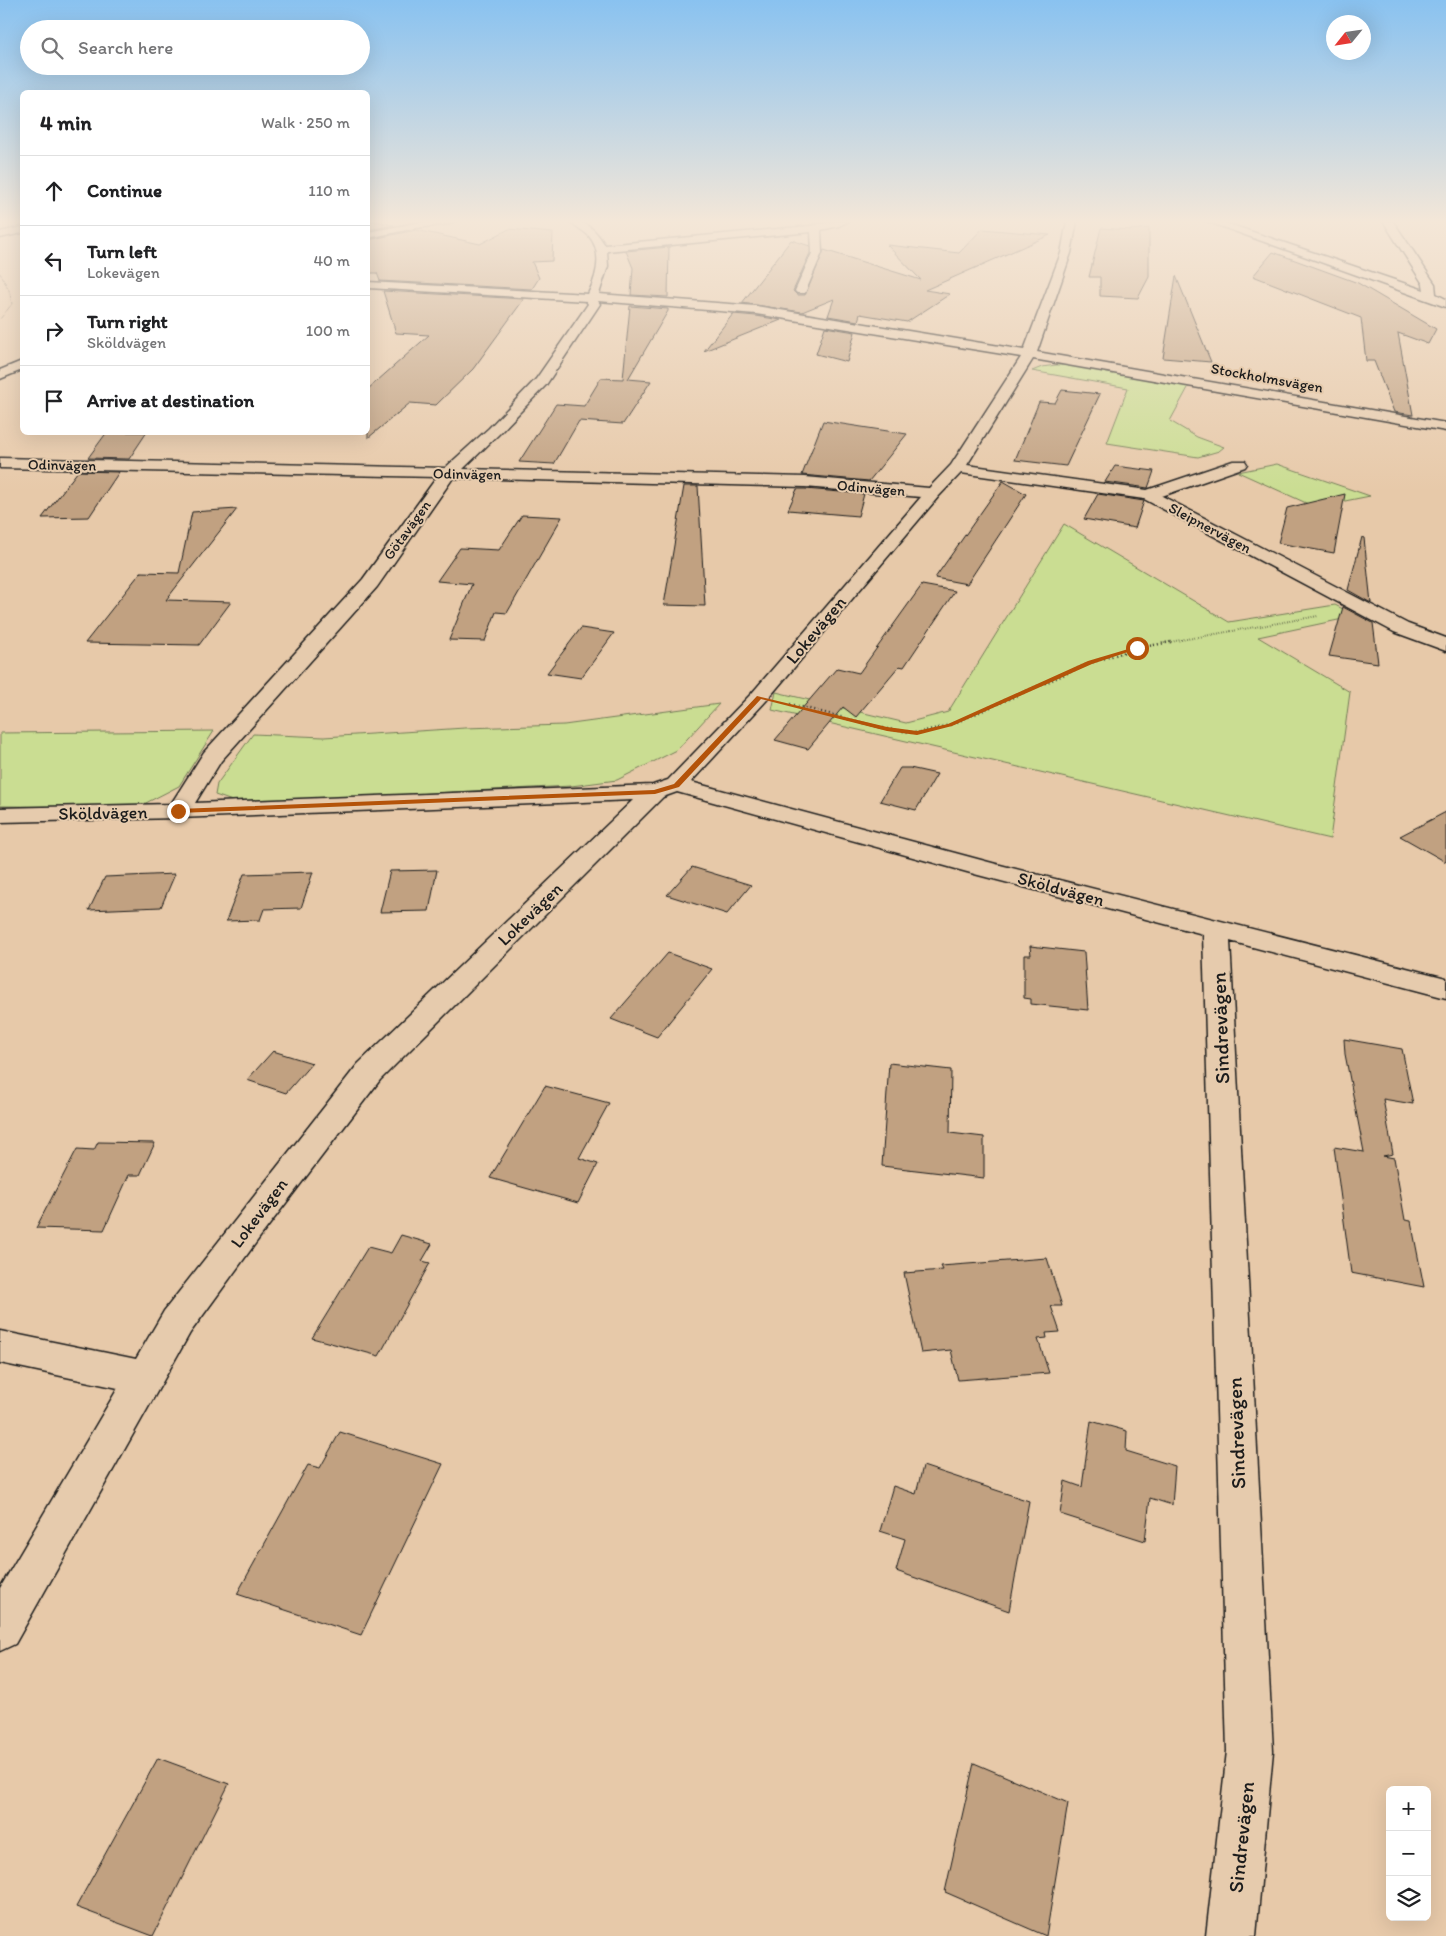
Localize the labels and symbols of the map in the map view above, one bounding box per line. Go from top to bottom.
north arrow [1326,15,1371,60]
street label: Stockholmsvägen [1209,359,1325,397]
street label: Odinvägen [28,455,96,475]
street label: Odinvägen [433,464,501,484]
street label: Odinvägen [836,476,906,500]
street label: Götavägen [379,496,435,563]
street label: Sleipnervägen [1166,499,1255,558]
street label: Lokevägen [781,592,851,668]
route start [1126,637,1149,660]
route end [167,800,190,823]
street label: Sköldvägen [58,801,148,825]
street label: Sköldvägen [1015,867,1107,911]
street label: Lokevägen [493,878,567,950]
street label: Sindrevägen [1206,972,1234,1084]
street label: Lokevägen [226,1174,292,1252]
street label: Sindrevägen [1222,1377,1250,1489]
street label: Sindrevägen [1223,1780,1259,1894]

